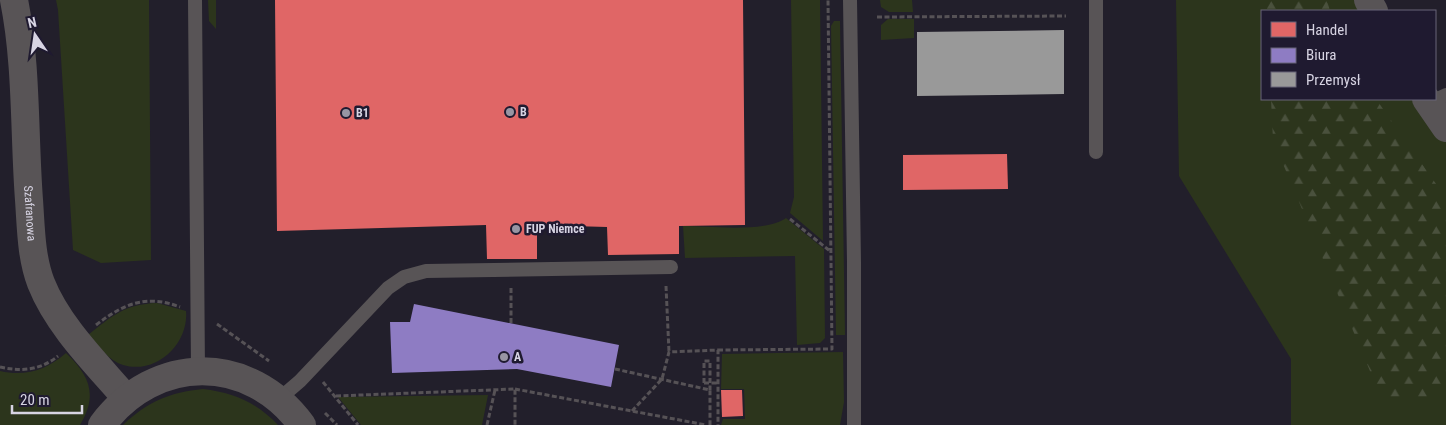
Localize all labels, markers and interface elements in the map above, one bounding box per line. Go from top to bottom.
north arrow [10,10,60,60]
legend [1261,10,1436,100]
text: N [26,14,38,31]
text: Handel [1306,21,1348,39]
text: Biura [1306,46,1336,64]
text: Przemysł [1306,71,1361,89]
place label: B [520,105,527,119]
place label: B1 [356,106,369,120]
marker: B [504,106,516,118]
marker: B1 [340,107,352,119]
street label: Szafranowa [21,185,39,242]
place label: FUP Niemce [526,222,585,236]
marker: FUP Niemce [510,223,522,235]
place label: A [514,350,522,364]
marker: A [498,351,510,363]
scale bar [12,382,82,414]
text: 20 m [20,391,50,409]

